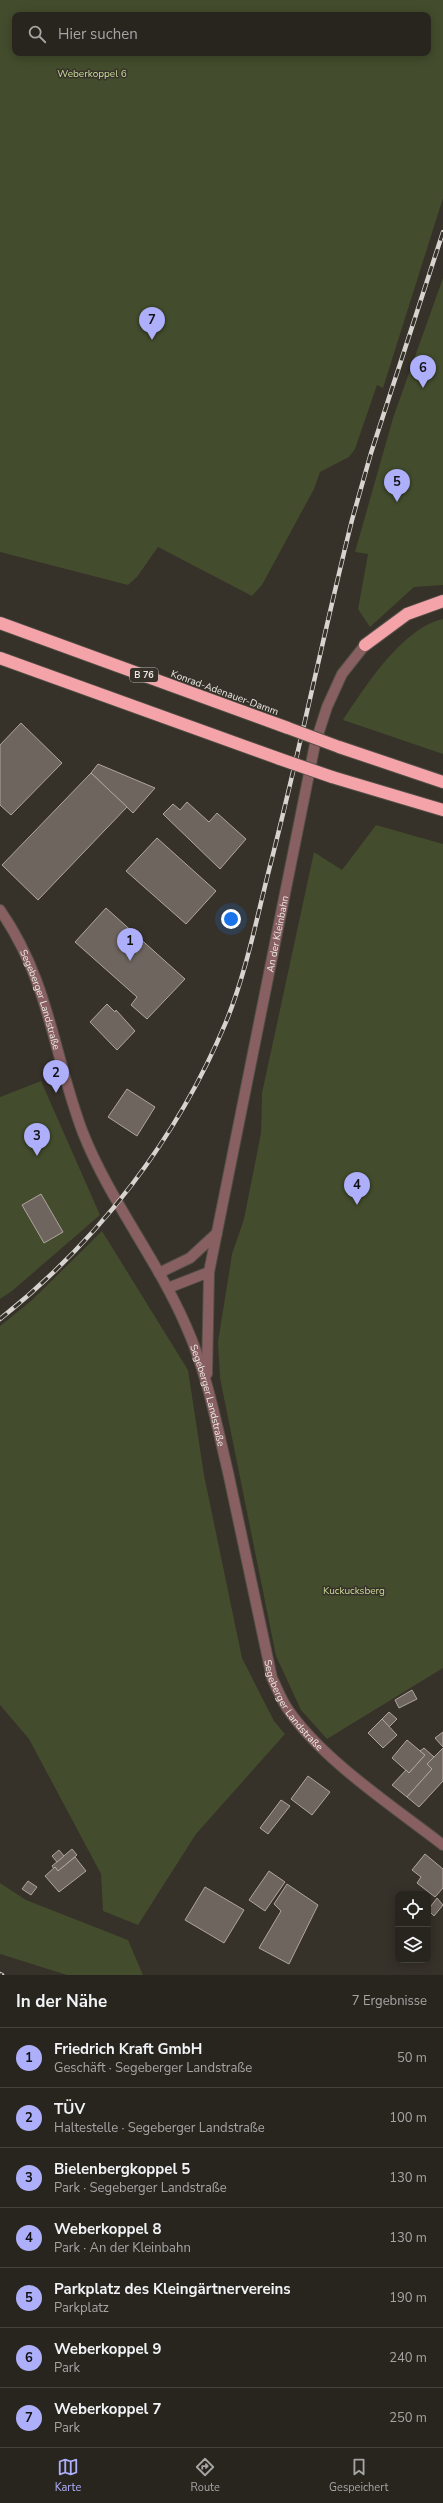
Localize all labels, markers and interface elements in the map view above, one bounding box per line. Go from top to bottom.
search box [12,12,431,56]
icon: search [26,23,48,45]
text: Hier suchen [58,24,138,44]
park label: Weberkoppel 6 [57,67,127,81]
pin: 7 [139,307,165,340]
pin: 6 [410,355,436,388]
pin: 5 [384,469,410,502]
street label: Konrad-Adenauer-Damm [169,667,281,719]
road number: B 76 [130,668,158,682]
street label: An der Kleinbahn [263,894,292,974]
your location [221,909,241,929]
pin: 1 [117,928,143,961]
street label: Segeberger Landstraße [16,947,63,1051]
pin: 2 [43,1060,69,1093]
pin: 3 [24,1123,50,1156]
pin: 4 [344,1172,370,1205]
street label: Segeberger Landstraße [186,1343,228,1448]
park label: Kuckucksberg [323,1584,385,1598]
street label: Segeberger Landstraße [260,1658,326,1754]
map controls [395,1891,431,1963]
button: locate [395,1891,431,1927]
button: layers [395,1927,431,1963]
text: In der Nähe [16,1990,107,2013]
text: 7 Ergebnisse [352,1992,427,2010]
text: Friedrich Kraft GmbH [54,2039,202,2059]
text: 1 [25,2049,33,2067]
text: 50 m [397,2049,427,2067]
text: Geschäft · Segeberger Landstraße [54,2059,252,2077]
text: TÜV [54,2099,85,2119]
text: 2 [25,2109,33,2127]
text: 100 m [389,2109,427,2127]
text: Haltestelle · Segeberger Landstraße [54,2119,265,2137]
text: Bielenbergkoppel 5 [54,2159,190,2179]
text: 3 [25,2169,33,2187]
text: 130 m [389,2169,427,2187]
text: Park · Segeberger Landstraße [54,2179,227,2197]
text: Weberkoppel 8 [54,2219,161,2239]
text: 4 [25,2229,33,2247]
text: 130 m [389,2229,427,2247]
text: Park · An der Kleinbahn [54,2239,191,2257]
text: Parkplatz des Kleingärtnervereins [54,2279,291,2299]
text: 5 [25,2289,33,2307]
text: 190 m [389,2289,427,2307]
text: Parkplatz [54,2299,109,2317]
text: Weberkoppel 9 [54,2339,161,2359]
text: 6 [25,2349,33,2367]
text: 240 m [389,2349,427,2367]
text: Park [54,2359,80,2377]
text: Weberkoppel 7 [54,2399,161,2419]
text: 7 [25,2409,33,2427]
text: 250 m [389,2409,427,2427]
text: Park [54,2419,80,2437]
tab: Karte [55,2456,81,2495]
tab: Route [191,2456,220,2495]
tab: Gespeichert [329,2456,388,2495]

